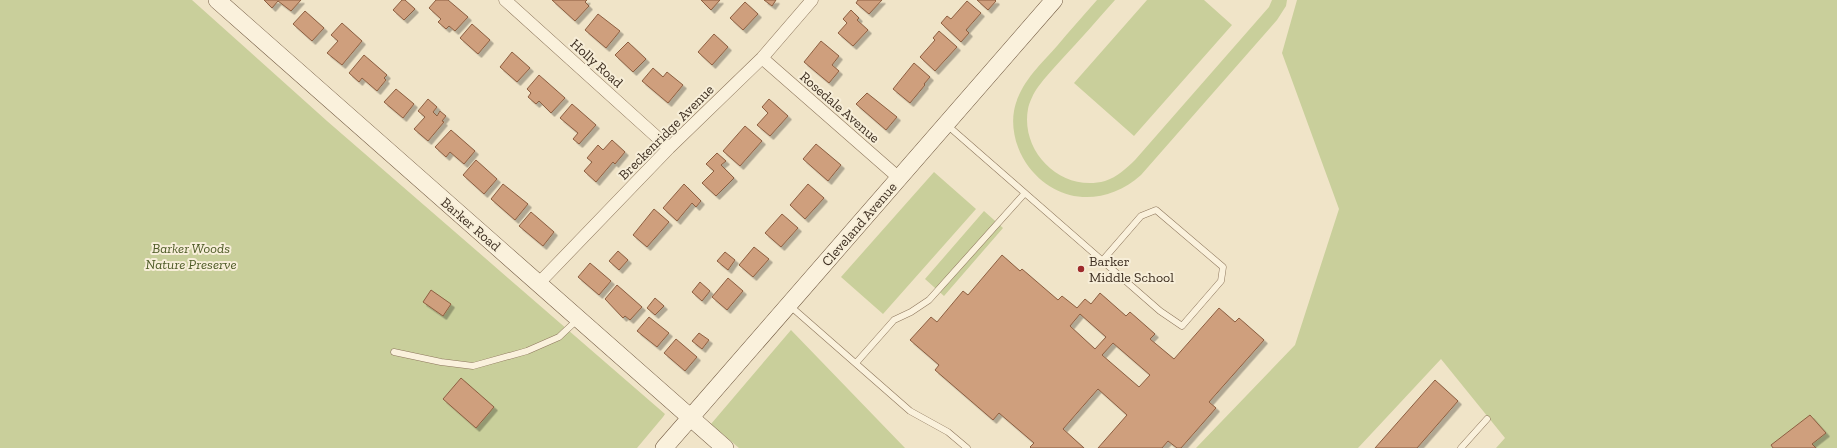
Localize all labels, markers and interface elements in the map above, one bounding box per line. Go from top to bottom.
street label: Holly Road [567,35,627,92]
street label: Rosedale Avenue [796,68,883,147]
street label: Breckenridge Avenue [615,81,718,184]
street label: Cleveland Avenue [818,178,901,270]
street label: Barker Road [437,194,504,255]
park label: Barker Woods Nature Preserve [145,240,237,273]
place label: Barker Middle School [1089,253,1174,286]
marker: Barker Middle School [1076,264,1086,274]

